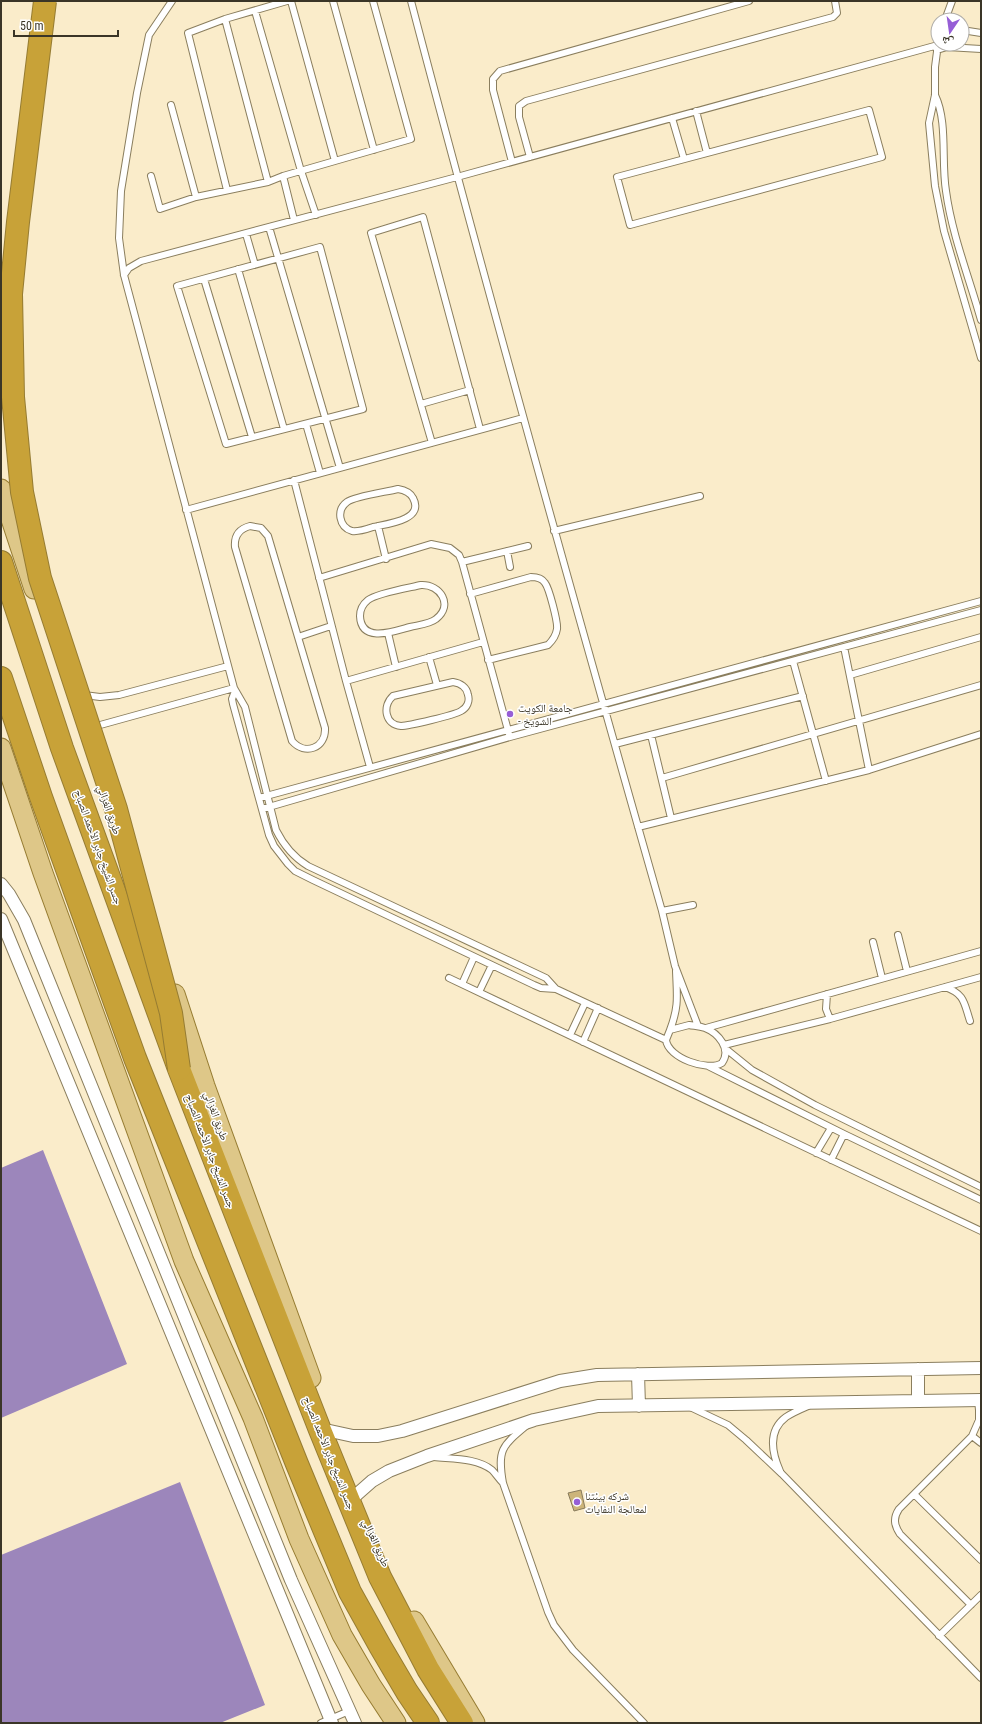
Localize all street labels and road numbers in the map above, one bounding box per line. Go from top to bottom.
street label: طريق الغزالي [93,784,124,837]
street label: جسر الشيخ جابر الأحمد الصباح [71,788,125,906]
street label: طريق الغزالي [199,1090,231,1143]
street label: جسر الشيخ جابر الأحمد الصباح [182,1092,238,1210]
street label: جسر الشيخ جابر الأحمد الصباح [300,1394,358,1512]
street label: طريق الغزالي [358,1517,392,1570]

